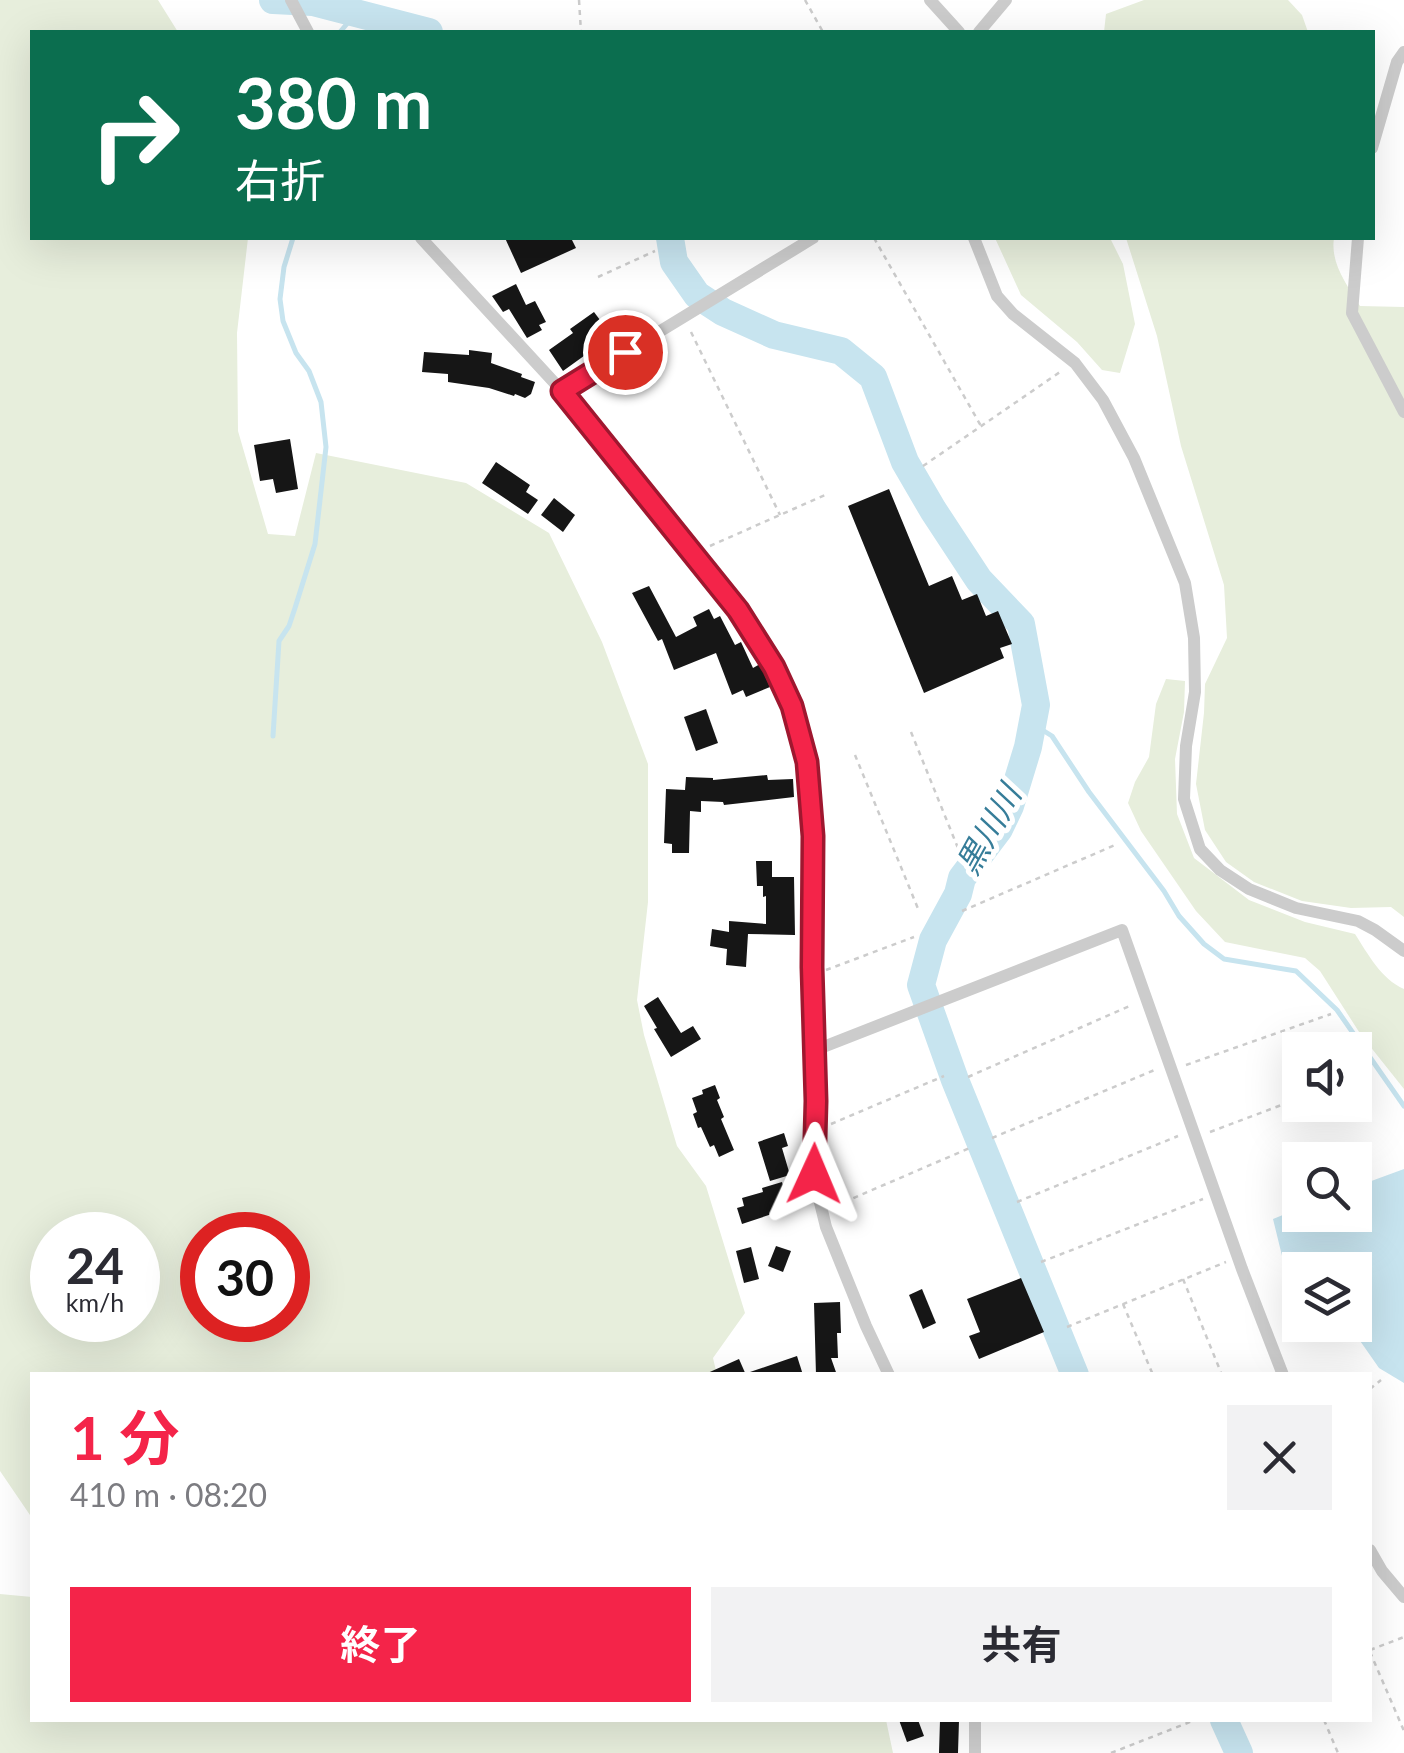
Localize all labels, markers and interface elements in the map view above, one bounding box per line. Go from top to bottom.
text: 380 m [235,60,432,144]
icon: right [70,70,200,200]
text: 右折 [235,153,325,207]
pin [583,310,668,395]
icon: arrive [598,325,653,380]
water label: 黒川川 [947,775,1029,881]
map controls [1282,1032,1372,1342]
button: sound [1282,1032,1372,1122]
position arrow [762,1122,866,1226]
button: search [1282,1142,1372,1232]
speed limit sign: 30 [180,1212,310,1342]
text: 24 [66,1235,124,1295]
button: layers [1282,1252,1372,1342]
text: km/h [66,1287,124,1317]
text: 1 分 [70,1401,179,1473]
button: close [1227,1405,1332,1510]
text: 410 m · 08:20 [70,1475,267,1514]
button: 終了 [70,1587,691,1702]
button: 共有 [711,1587,1332,1702]

